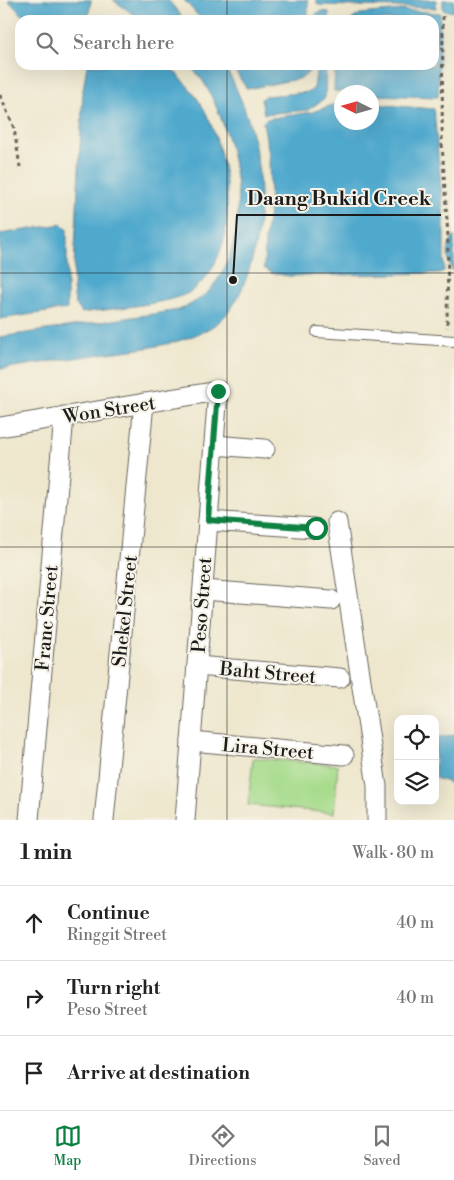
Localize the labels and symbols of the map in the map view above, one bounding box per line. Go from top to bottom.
north arrow [334,85,379,130]
callout: Daang Bukid Creek [237,180,441,215]
text: Daang Bukid Creek [247,187,432,212]
route end [207,380,230,403]
street label: Won Street [60,391,157,429]
route start [305,517,328,540]
street label: Shekel Street [107,554,143,668]
street label: Peso Street [187,556,217,654]
street label: Franc Street [30,564,64,672]
street label: Baht Street [218,657,317,689]
street label: Lira Street [221,733,315,765]

